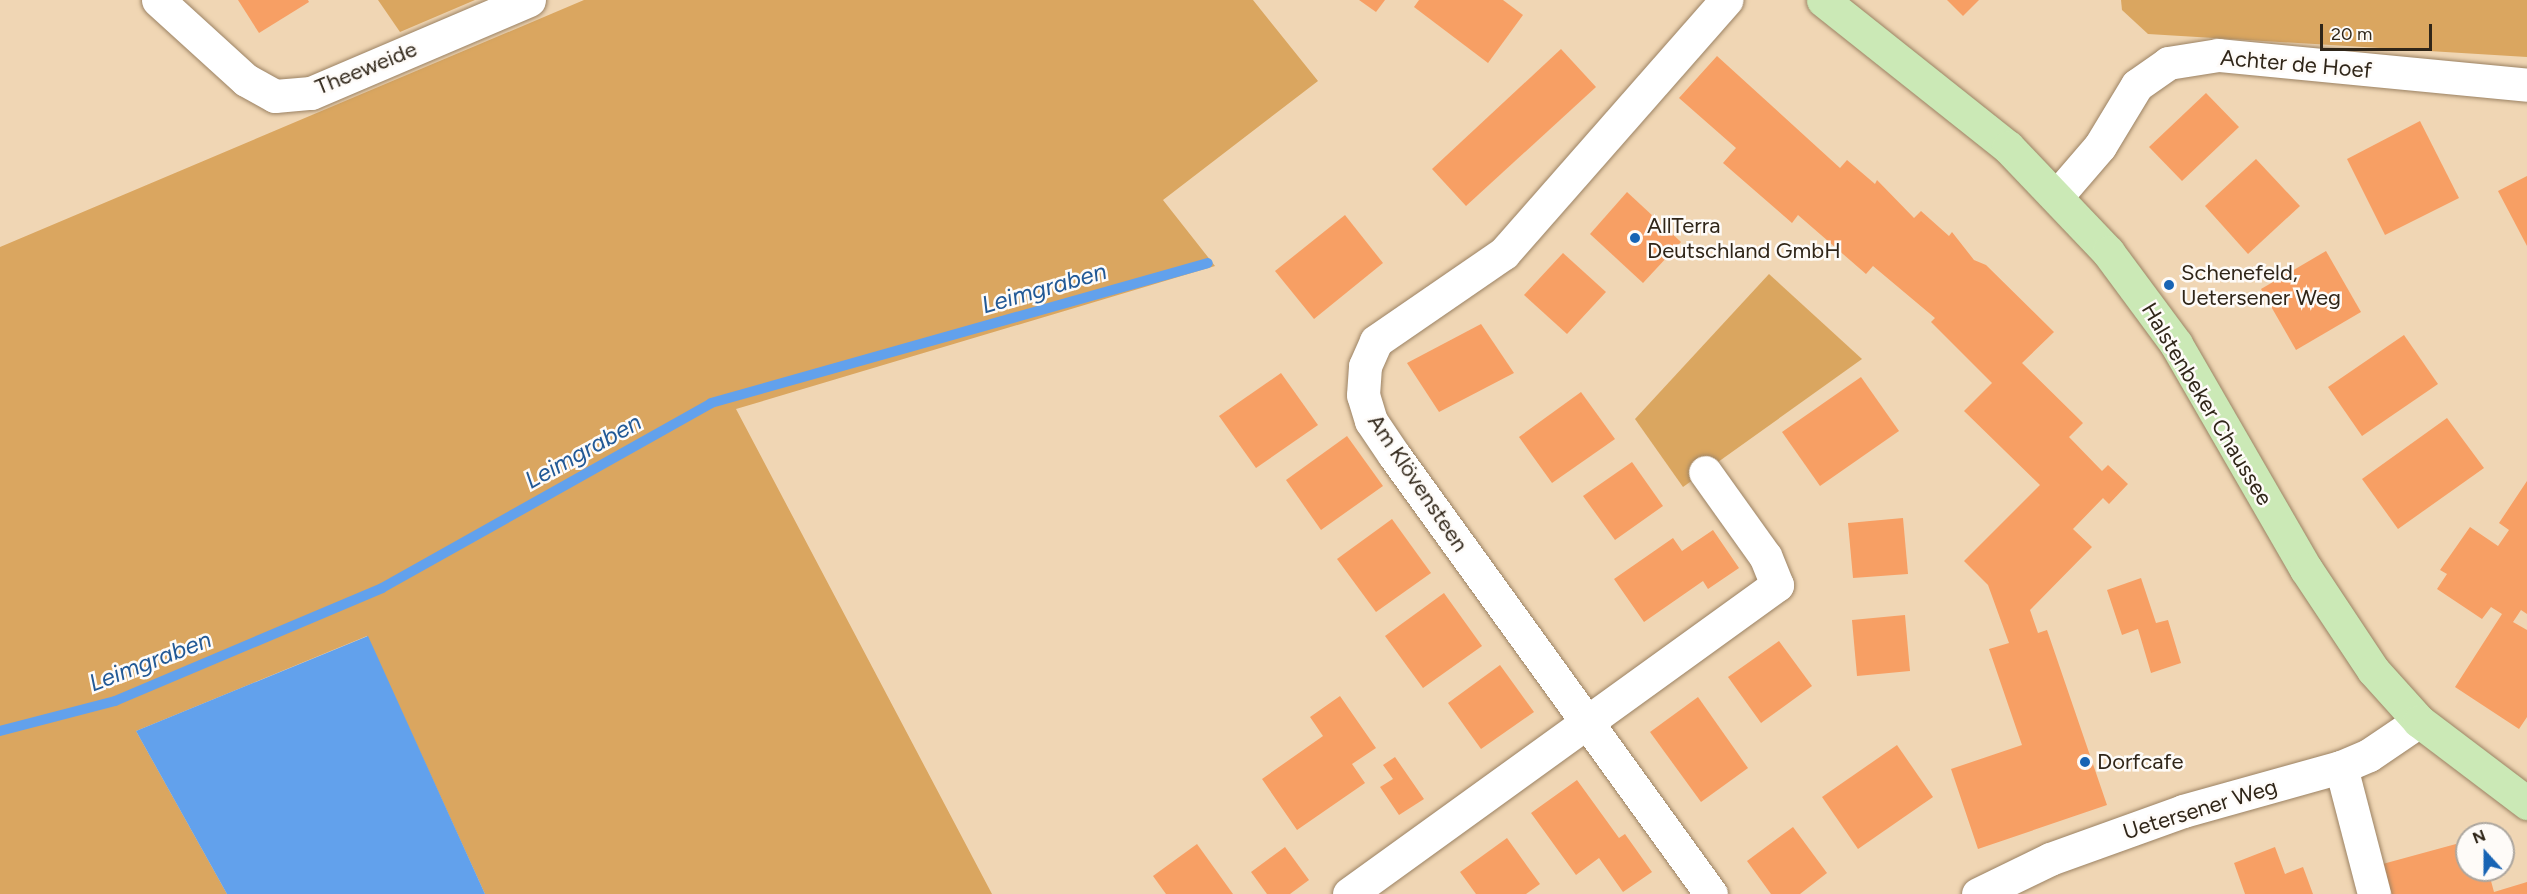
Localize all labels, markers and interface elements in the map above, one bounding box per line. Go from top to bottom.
scale bar [2323,12,2436,50]
text: 20 m [2331,23,2372,45]
street label: Theeweide [311,36,421,100]
street label: Achter de Hoef [2219,44,2373,84]
place label: AllTerra Deutschland GmbH [1647,212,1841,264]
marker: AllTerra Deutschland GmbH [1628,231,1642,245]
water label: Leimgraben [978,256,1110,320]
place label: Schenefeld, Uetersener Weg [2181,259,2341,310]
marker: Schenefeld, Uetersener Weg [2162,278,2176,292]
street label: Halstenbeker Chaussee [2136,298,2278,510]
water label: Leimgraben [520,407,646,495]
street label: Am Klövensteen [1362,409,1474,557]
water label: Leimgraben [85,625,215,697]
place label: Dorfcafe [2097,749,2184,775]
marker: Dorfcafe [2078,755,2092,769]
street label: Uetersener Weg [2120,773,2280,845]
north arrow [2455,822,2515,882]
text: N [2470,826,2488,848]

